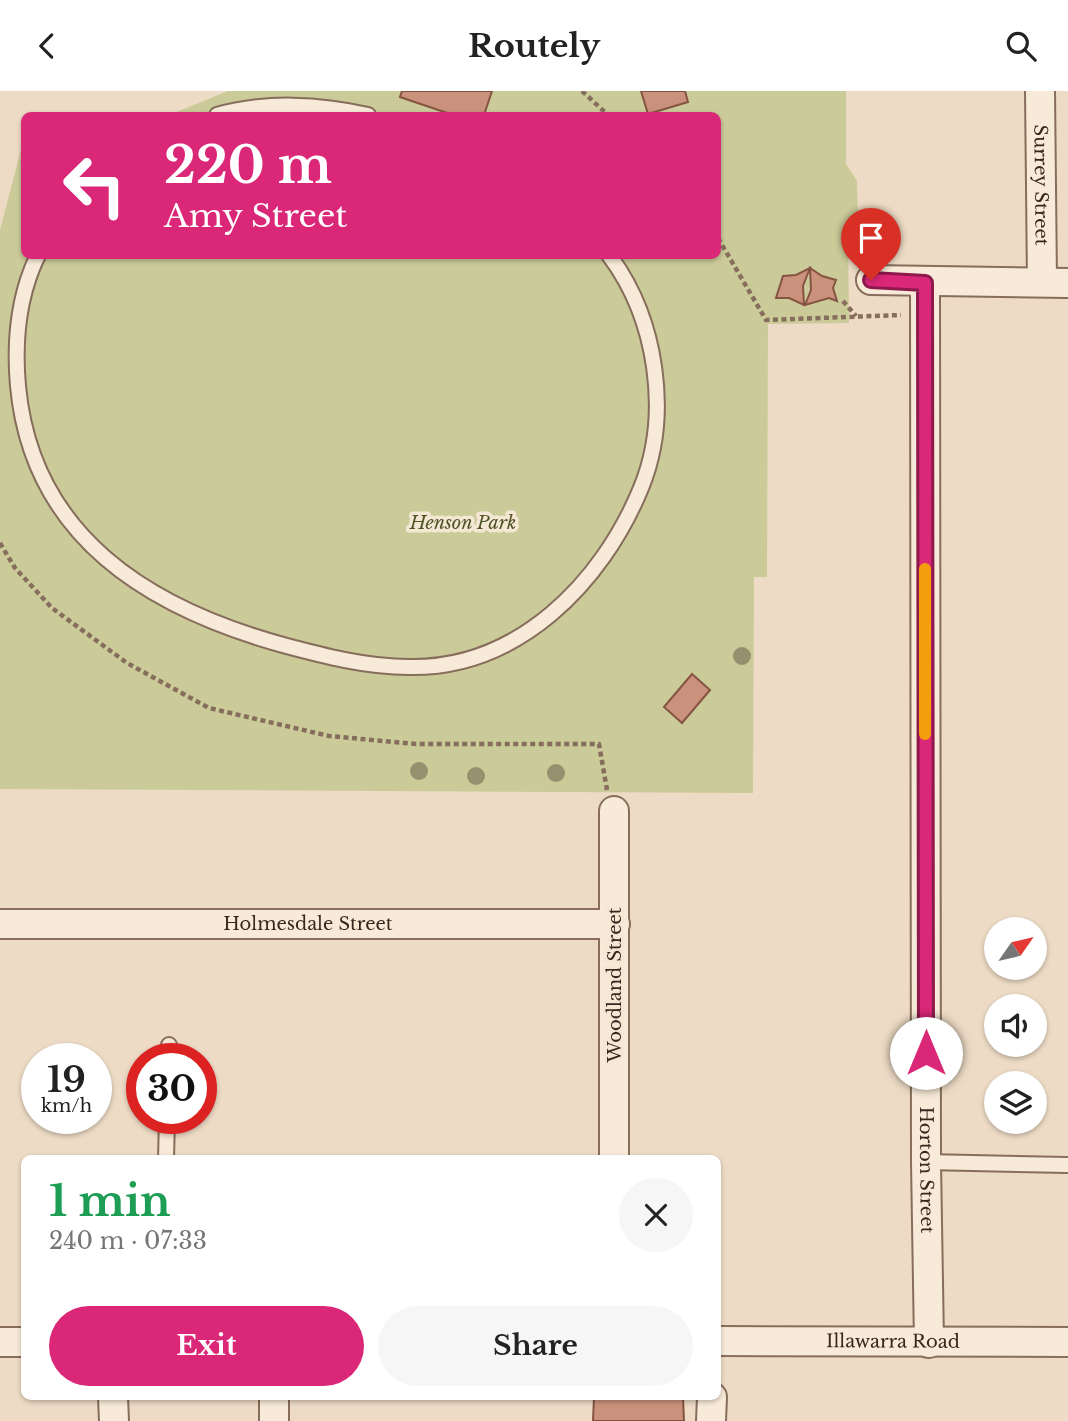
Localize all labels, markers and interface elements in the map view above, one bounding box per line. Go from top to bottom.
text: Routely [468,26,600,66]
icon: back [28,27,66,65]
icon: search [1002,27,1040,65]
street label: Surrey Street [1029,124,1053,246]
text: 220 m [164,135,332,196]
icon: left [49,140,140,231]
text: Amy Street [164,196,347,236]
pin [841,208,901,280]
icon: arrive [852,219,890,257]
park label: Henson Park [409,512,516,534]
street label: Woodland Street [604,907,626,1064]
street label: Holmesdale Street [223,913,393,935]
north arrow [984,917,1046,980]
map controls [984,917,1047,1134]
button: sound [984,994,1047,1057]
position arrow [889,1016,963,1090]
speed limit sign: 30 [126,1043,217,1134]
text: 19 [47,1058,86,1101]
button: layers [984,1071,1047,1134]
text: km/h [41,1095,92,1117]
street label: Horton Street [915,1107,938,1234]
text: 1 min [49,1175,171,1227]
button: close [619,1178,693,1252]
text: 240 m · 07:33 [49,1227,207,1255]
button: Exit [49,1306,364,1386]
button: Share [378,1306,693,1386]
street label: Illawarra Road [826,1330,960,1353]

